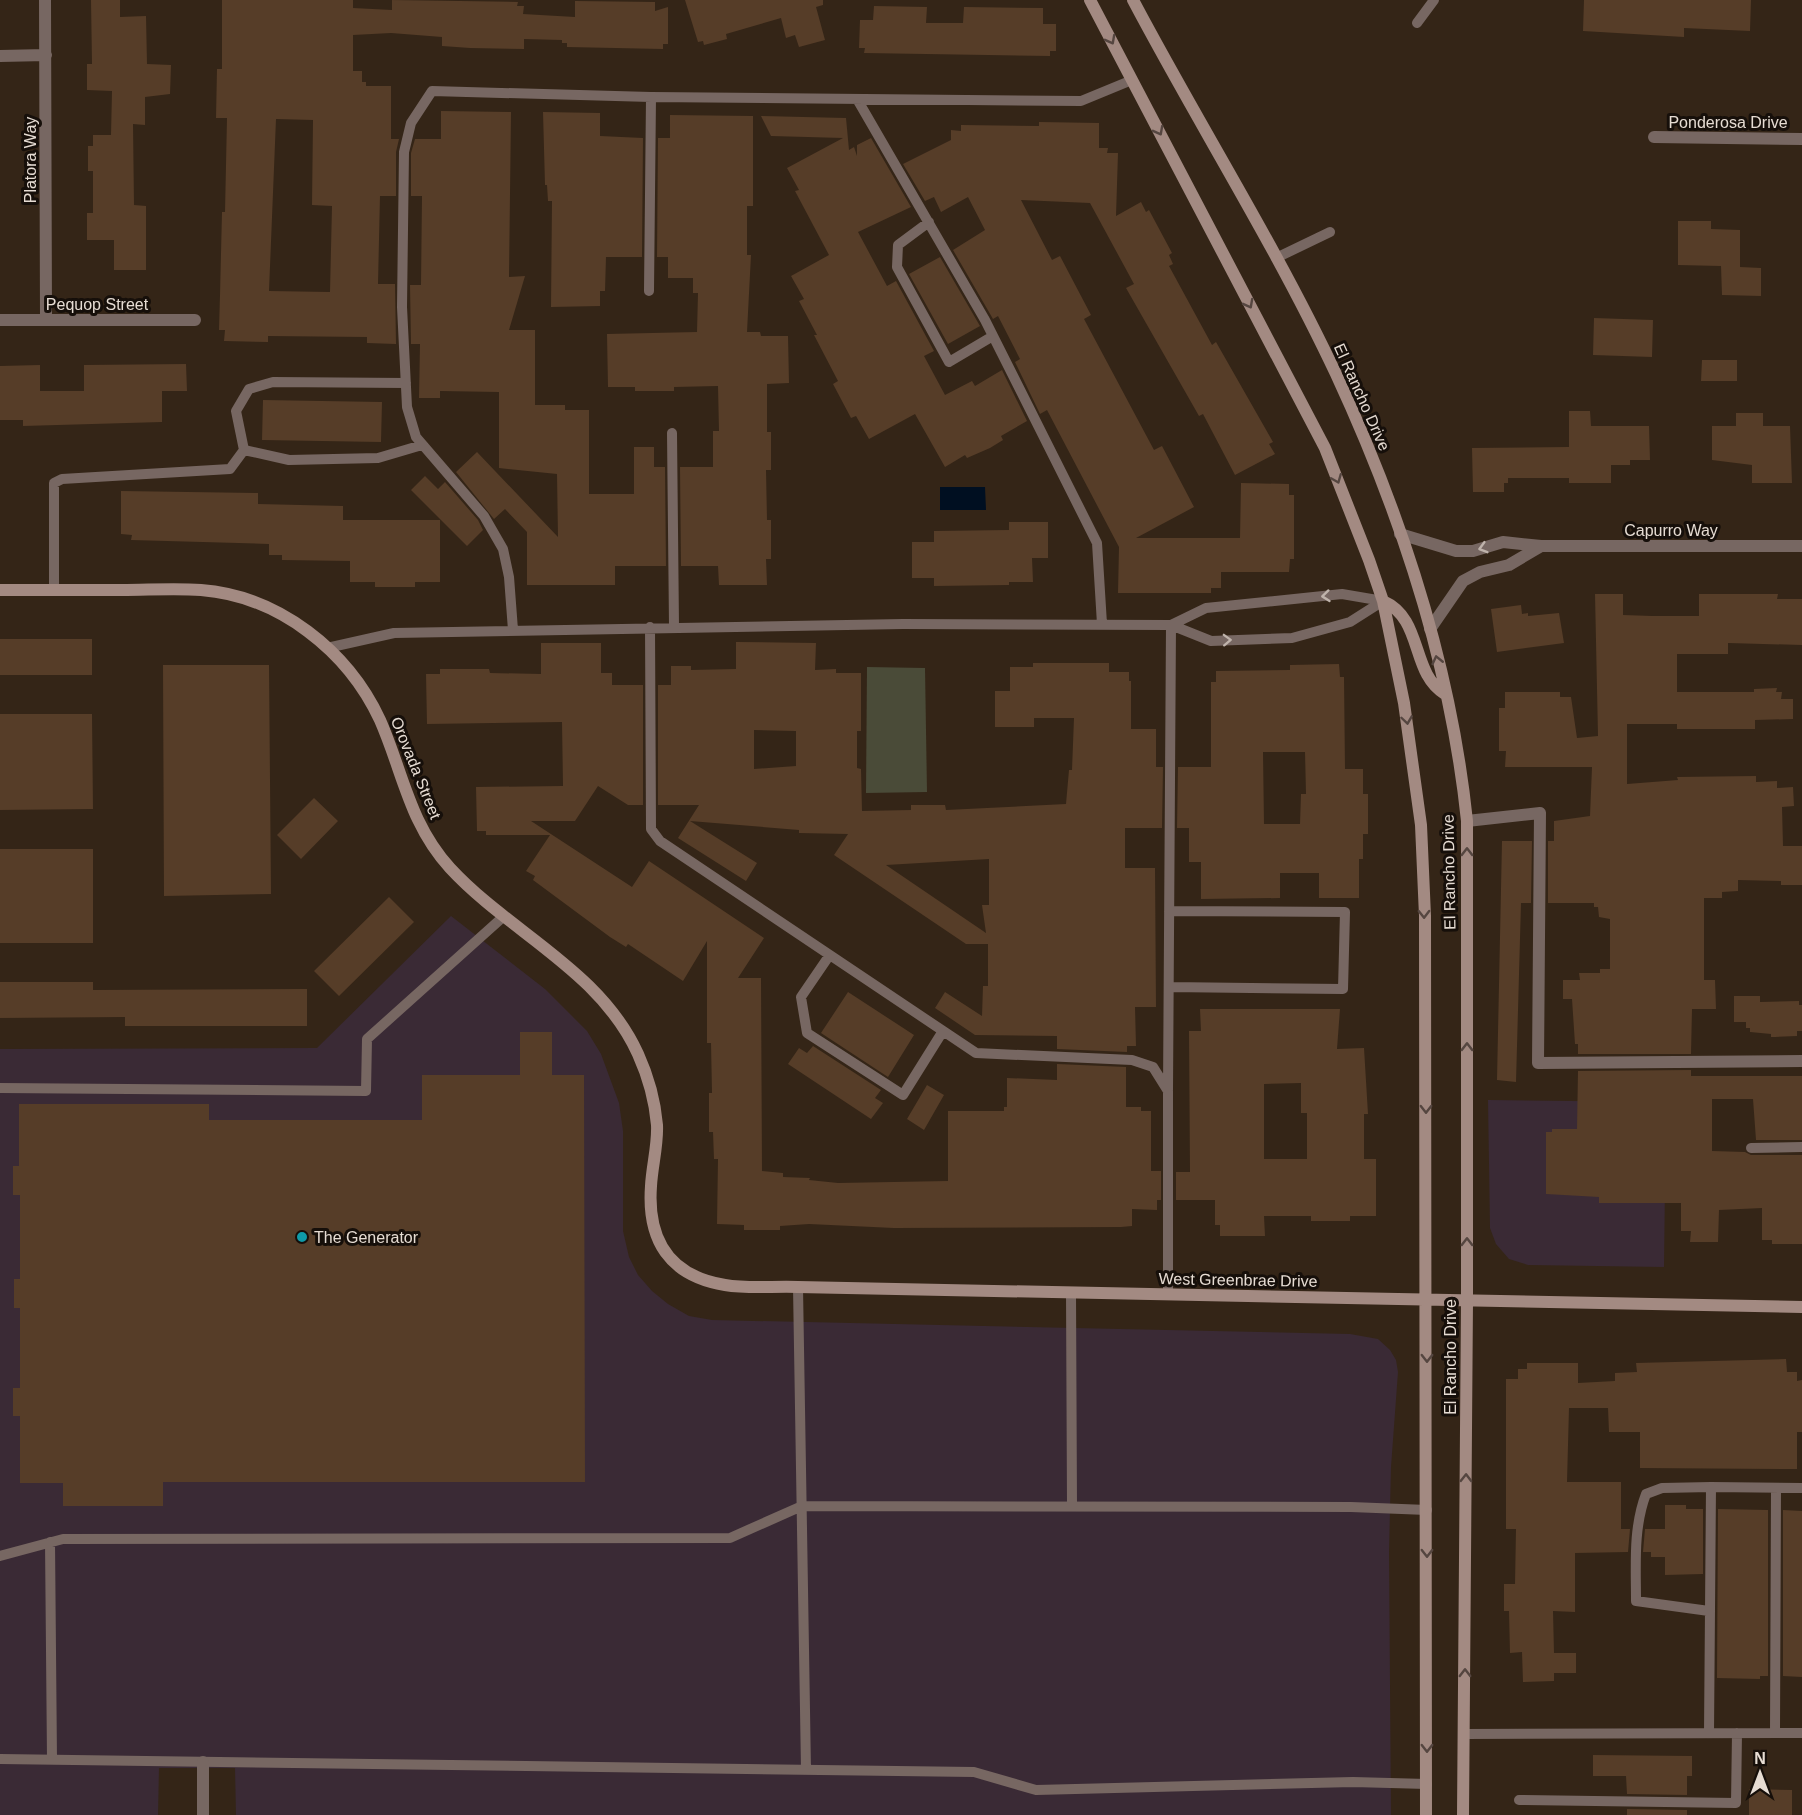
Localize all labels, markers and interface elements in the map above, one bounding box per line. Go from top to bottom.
one-way arrow [1104,34,1115,44]
street label: Ponderosa Drive [1668,114,1788,131]
street label: Platora Way [22,117,39,203]
one-way arrow [1152,125,1163,136]
street label: Pequop Street [46,296,149,313]
one-way arrow [1242,298,1254,309]
street label: El Rancho Drive [1331,341,1393,453]
one-way arrow [1330,472,1342,483]
street label: Capurro Way [1624,522,1718,539]
one-way arrow [1478,541,1489,553]
one-way arrow [1321,589,1330,602]
one-way arrow [1222,634,1231,646]
one-way arrow [1432,655,1445,665]
street label: Orovada Street [388,715,444,822]
one-way arrow [1400,716,1412,725]
street label: El Rancho Drive [1439,814,1459,930]
one-way arrow [1461,848,1473,857]
one-way arrow [1418,910,1431,919]
one-way arrow [1461,1043,1473,1052]
one-way arrow [1420,1105,1432,1114]
place label: The Generator [314,1229,419,1246]
marker: The Generator [295,1230,309,1244]
one-way arrow [1461,1238,1473,1247]
street label: West Greenbrae Drive [1158,1270,1318,1290]
street label: El Rancho Drive [1442,1299,1459,1415]
one-way arrow [1421,1354,1433,1363]
one-way arrow [1459,1473,1472,1482]
one-way arrow [1421,1549,1433,1558]
one-way arrow [1459,1668,1471,1677]
north arrow [1730,1743,1790,1803]
one-way arrow [1421,1744,1433,1753]
text: N [1754,1750,1766,1767]

